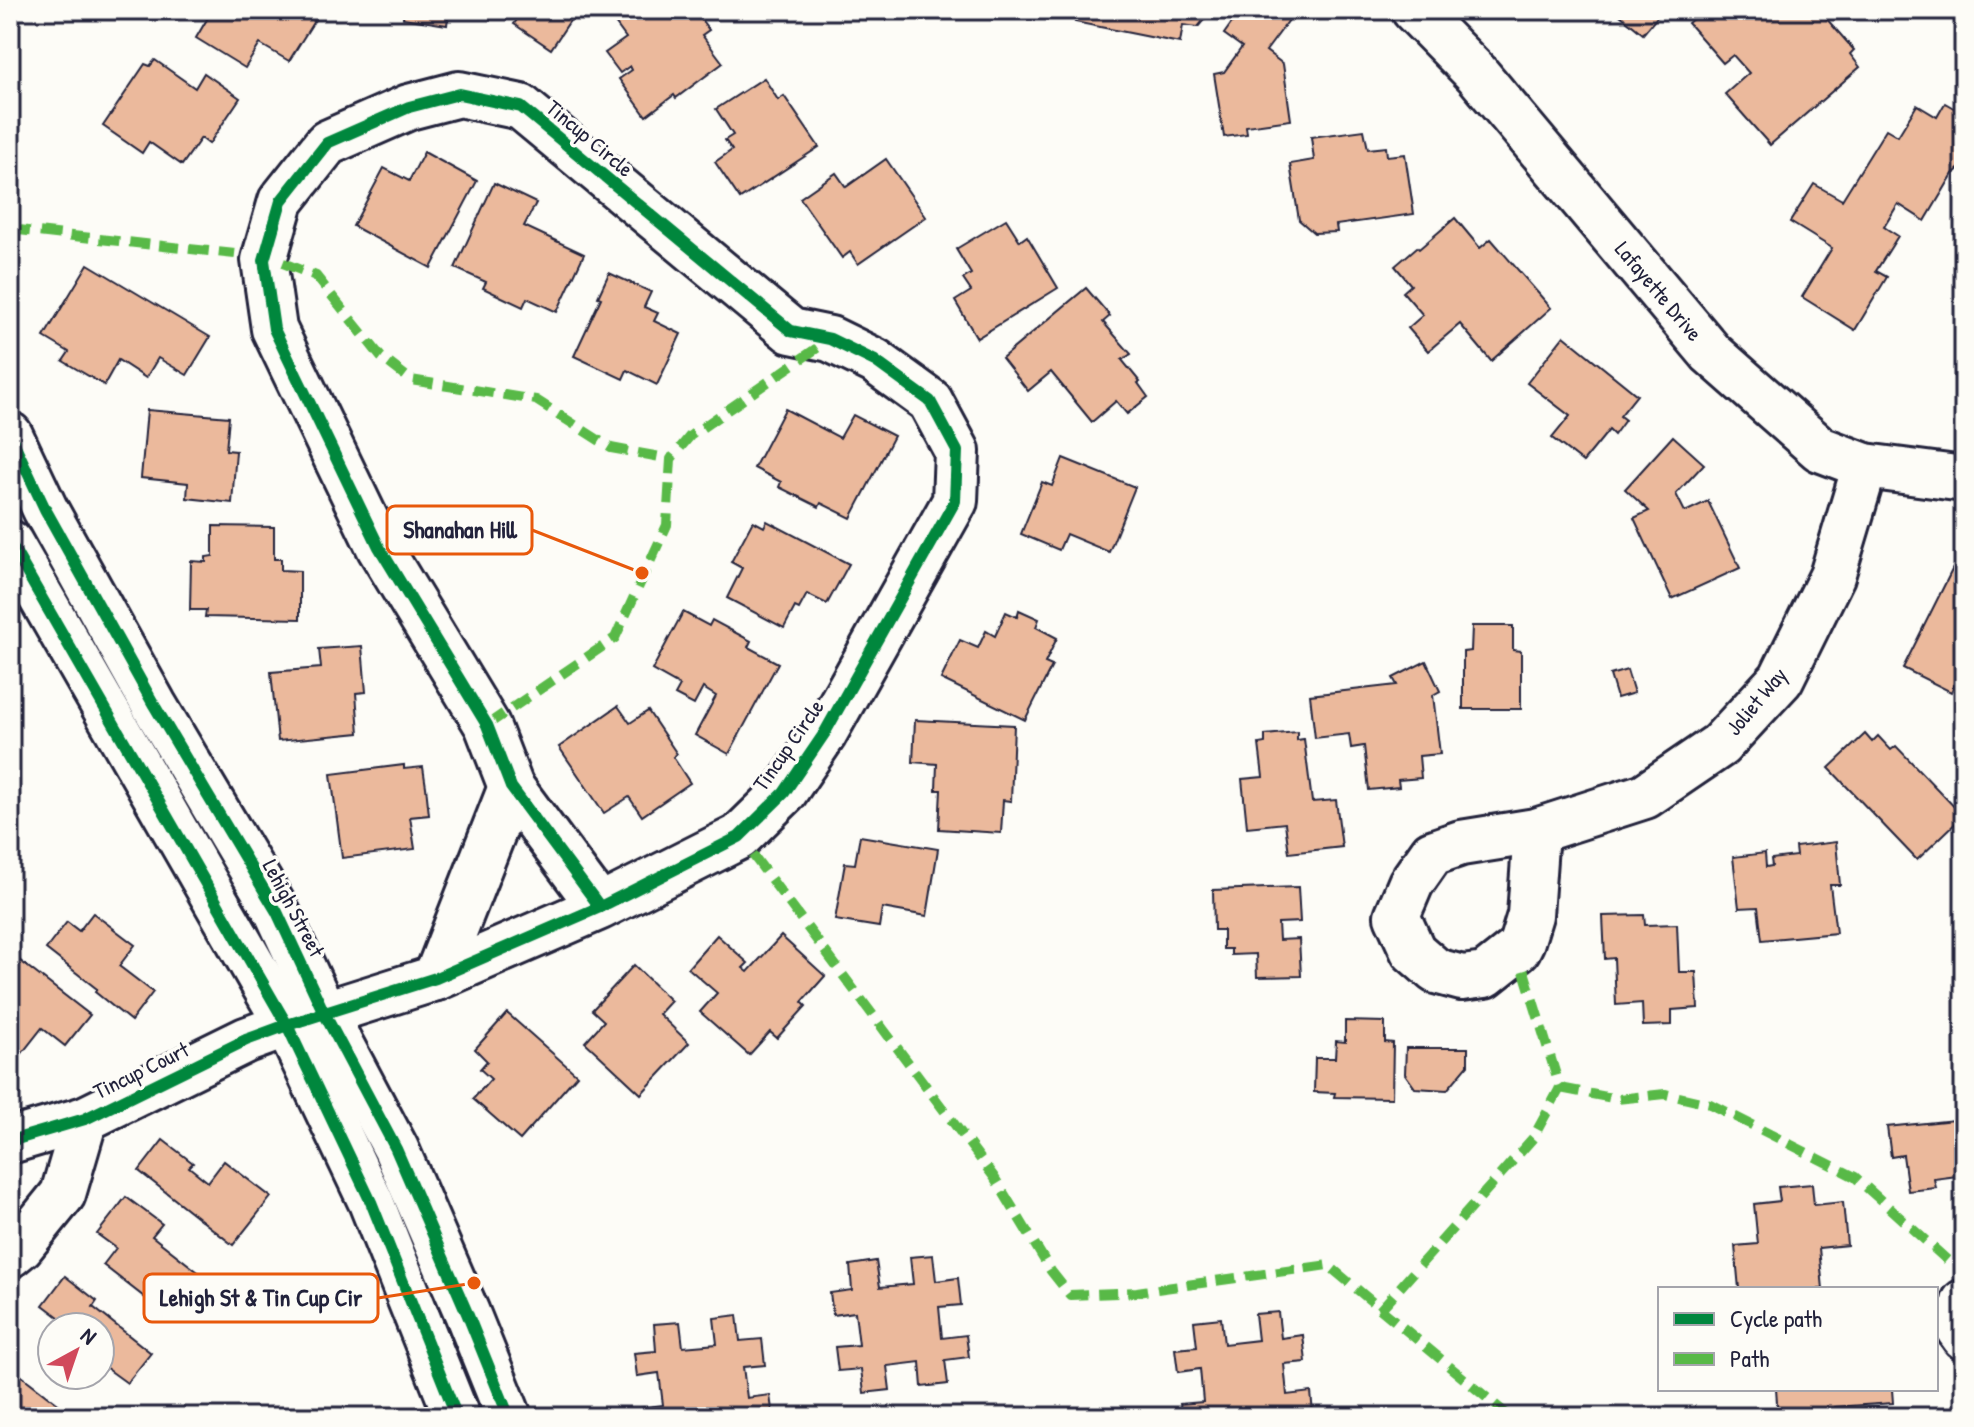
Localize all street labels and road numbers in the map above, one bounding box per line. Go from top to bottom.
street label: Tincup Circle [540,93,640,184]
street label: Lafayette Drive [1608,235,1710,347]
street label: Joliet Way [1719,660,1793,742]
street label: Tincup Circle [745,693,831,797]
street label: Lehigh Street [256,854,332,962]
street label: Tincup Court [88,1034,194,1106]

